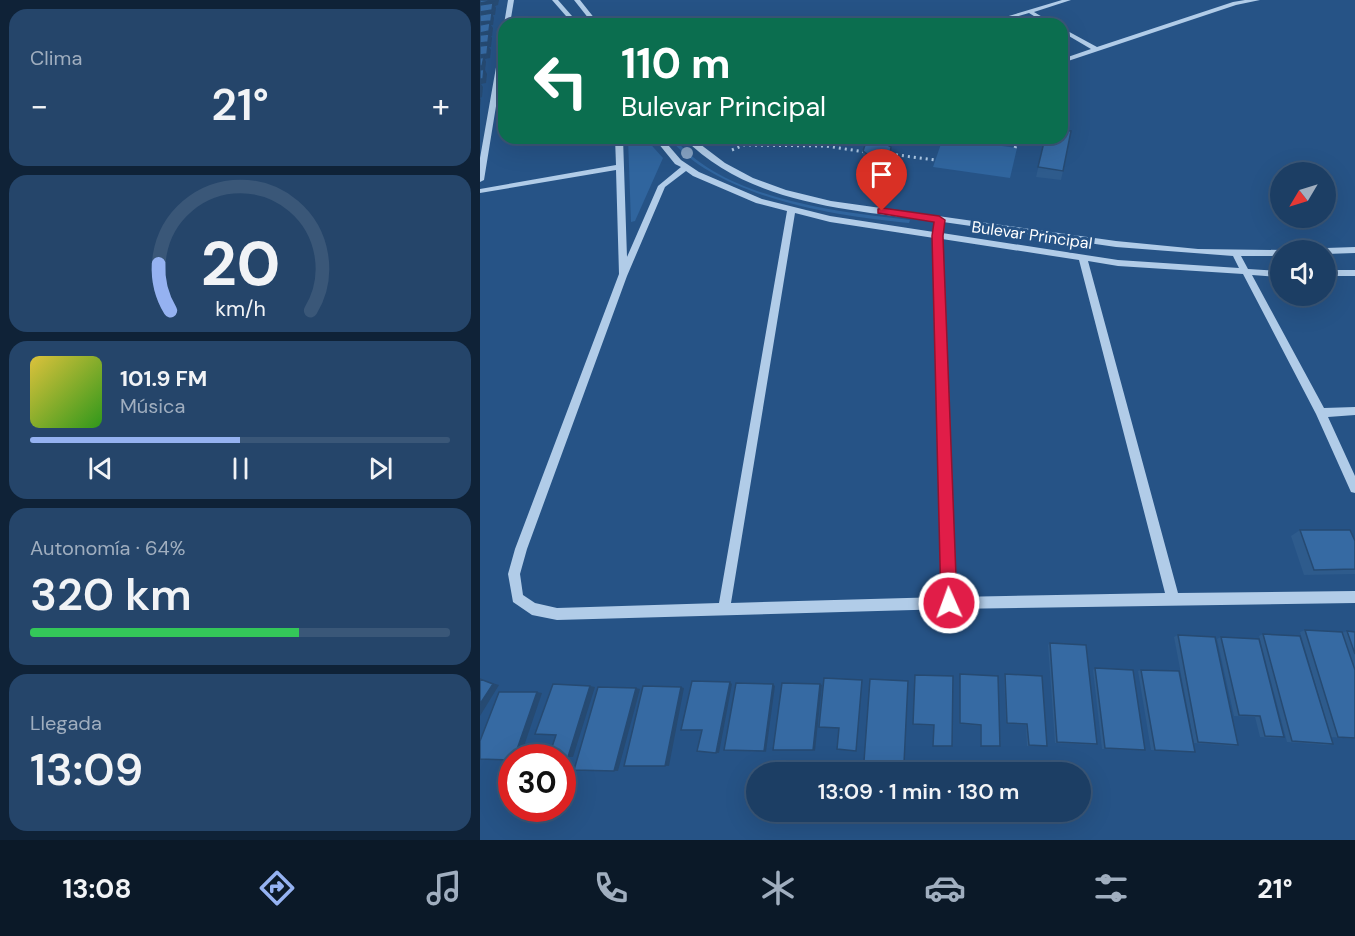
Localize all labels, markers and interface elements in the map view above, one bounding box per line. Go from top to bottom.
text: 110 m [621,36,731,91]
icon: left [522,42,600,120]
text: Clima [30,45,82,71]
text: 21° [211,75,269,134]
text: − [30,84,48,127]
text: + [432,84,450,127]
text: Bulevar Principal [621,89,826,124]
pin [856,149,907,211]
icon: arrive [865,158,898,191]
north arrow [1270,162,1336,228]
map controls [1270,162,1336,306]
street label: Bulevar Principal [970,216,1094,254]
text: 20 [200,223,280,304]
button: sound [1270,240,1336,306]
text: km/h [215,295,265,323]
text: 101.9 FM [120,364,207,393]
text: Música [120,393,185,419]
icon: previous [84,452,117,485]
icon: pause [224,452,257,485]
icon: next [364,452,397,485]
text: Autonomía · 64% [30,535,185,561]
text: 320 km [30,565,192,624]
position arrow [917,571,981,635]
text: Llegada [30,710,102,736]
text: 13:09 [30,740,143,799]
speed limit sign: 30 [498,744,576,822]
text: 13:09 · 1 min · 130 m [818,777,1019,806]
icon: directions [256,867,298,909]
icon: music [423,867,465,909]
icon: phone [590,867,632,909]
icon: climate [757,867,799,909]
icon: car [924,867,966,909]
icon: filters [1090,867,1132,909]
text: 13:08 [62,871,131,906]
text: 21° [1257,871,1293,906]

